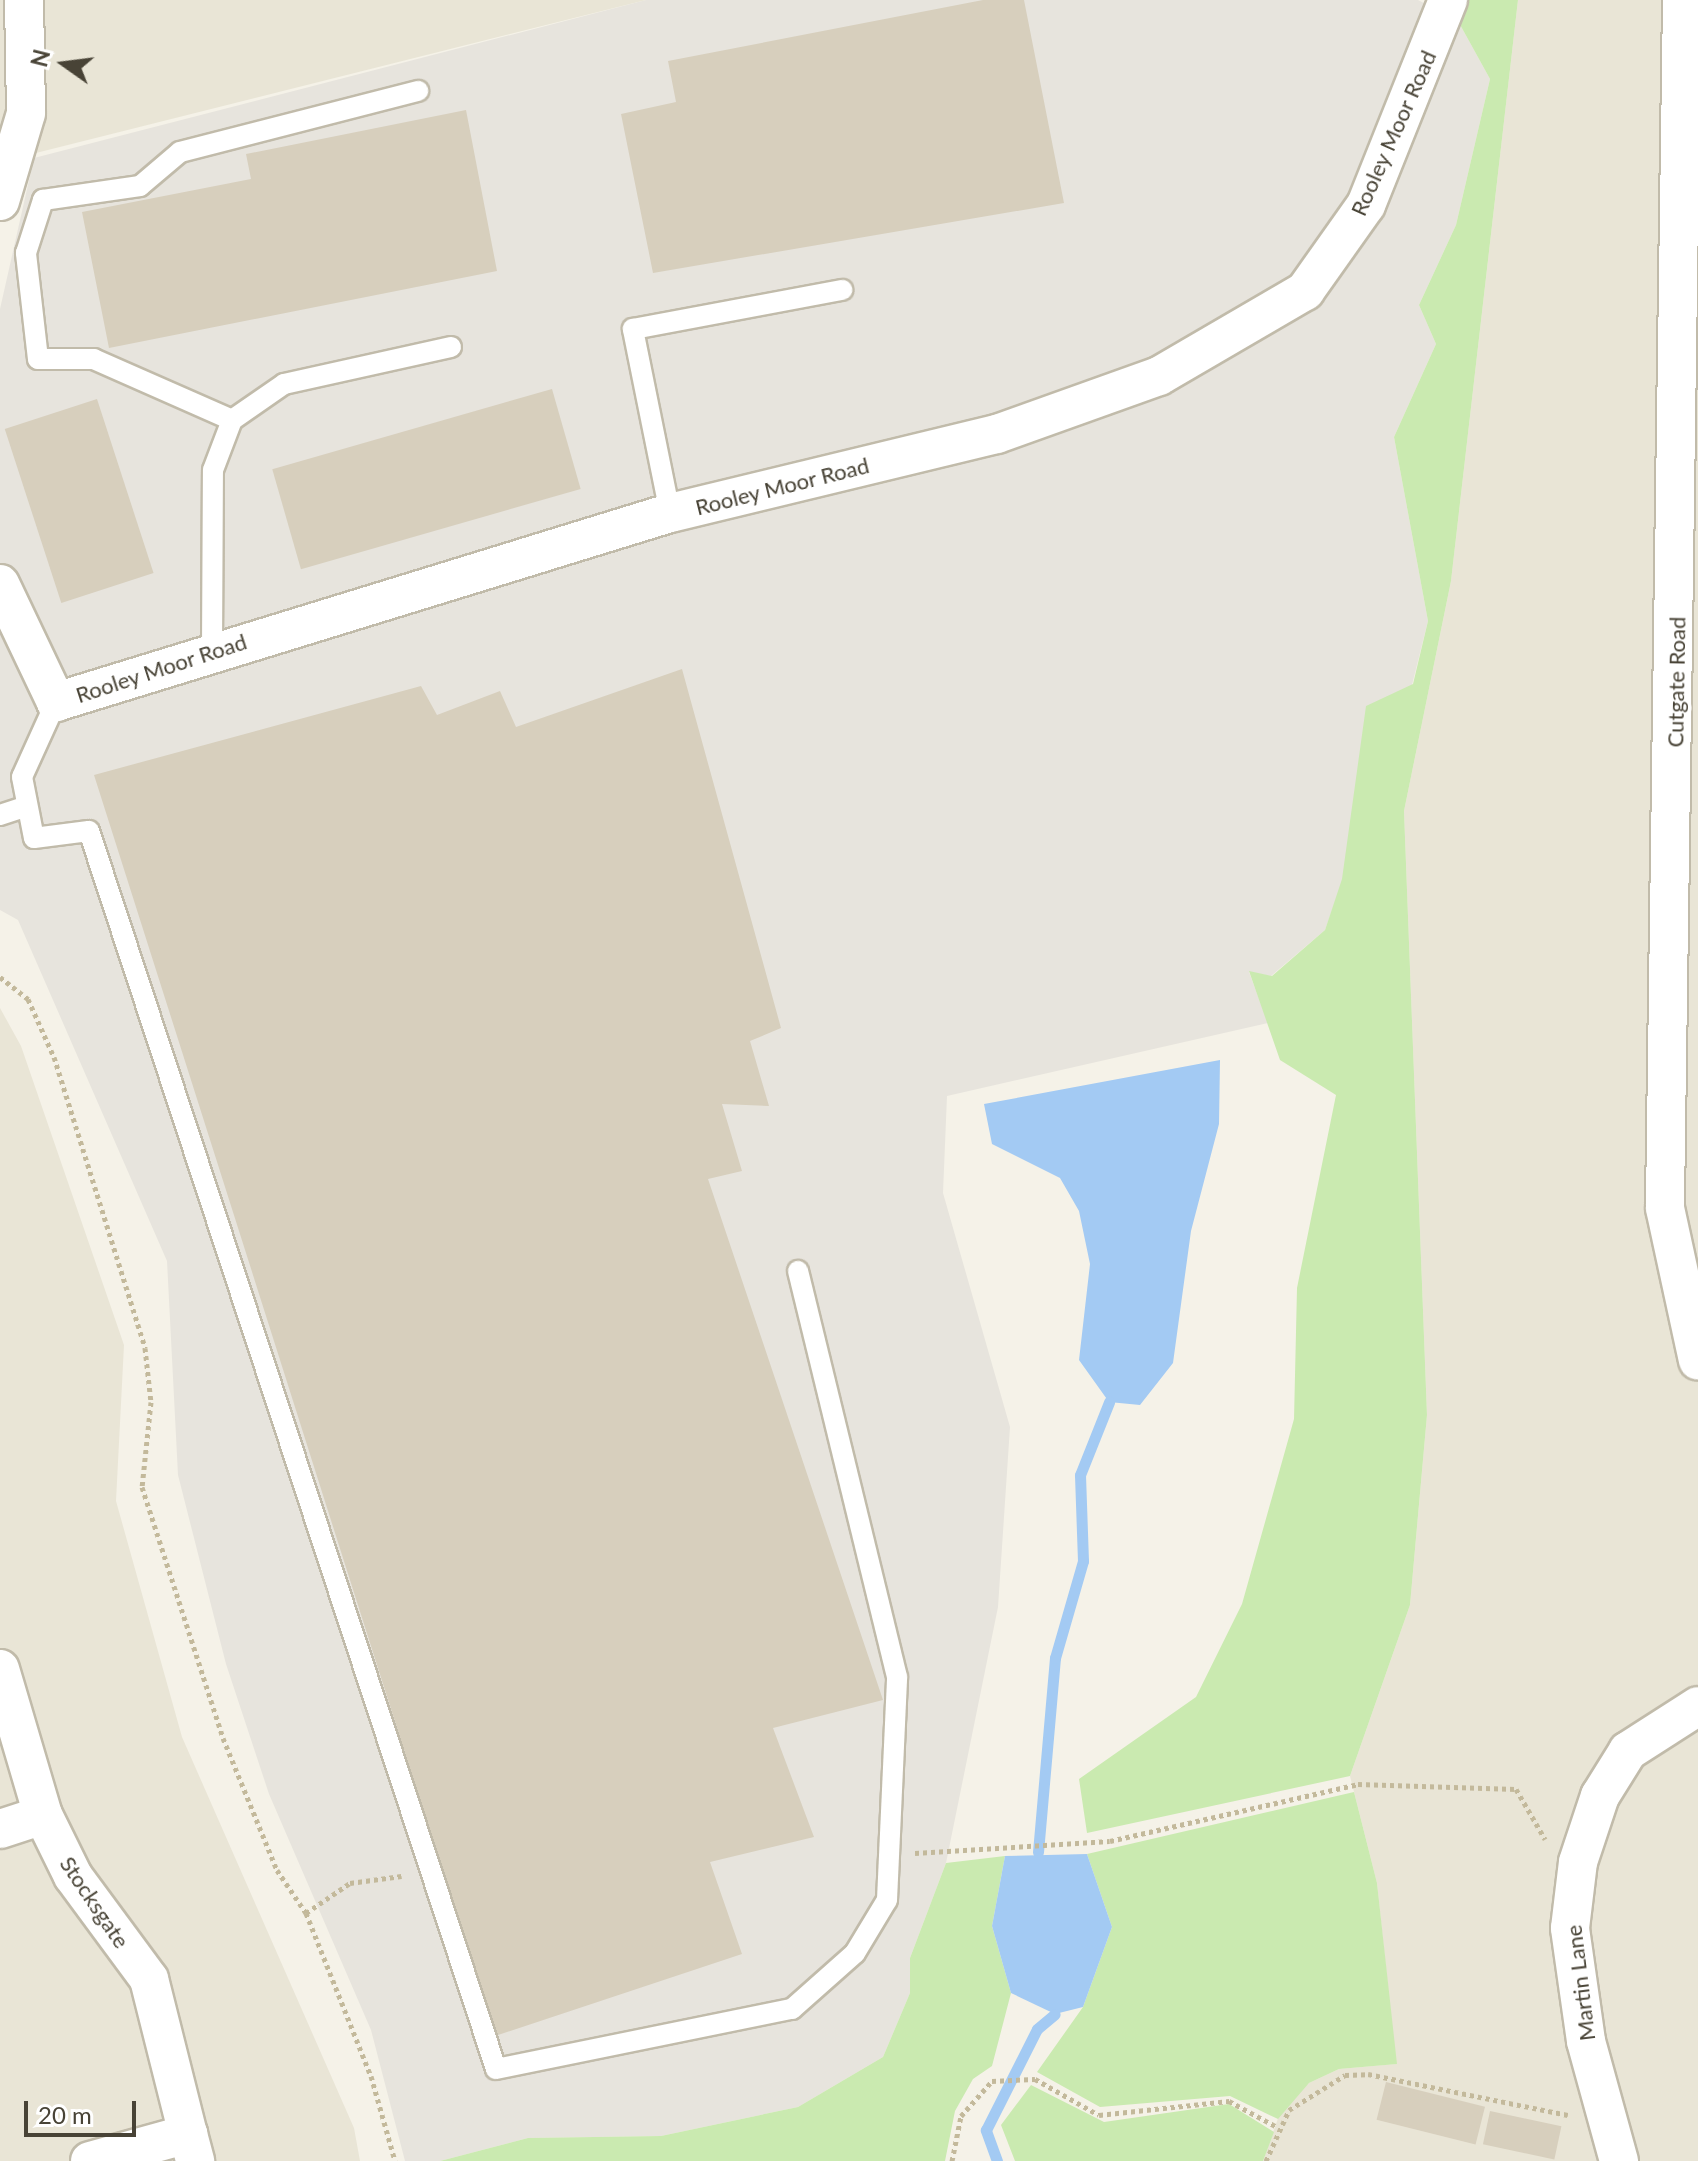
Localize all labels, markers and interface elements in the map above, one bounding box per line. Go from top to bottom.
north arrow [24,24,104,104]
street label: Rooley Moor Road [1345,46,1441,220]
text: N [25,47,55,70]
street label: Rooley Moor Road [692,452,872,520]
street label: Cutgate Road [1662,616,1690,748]
street label: Rooley Moor Road [72,628,250,708]
street label: Stocksgate [55,1851,135,1953]
street label: Martin Lane [1560,1924,1600,2042]
scale bar [28,2085,140,2135]
text: 20 m [38,2100,92,2129]

